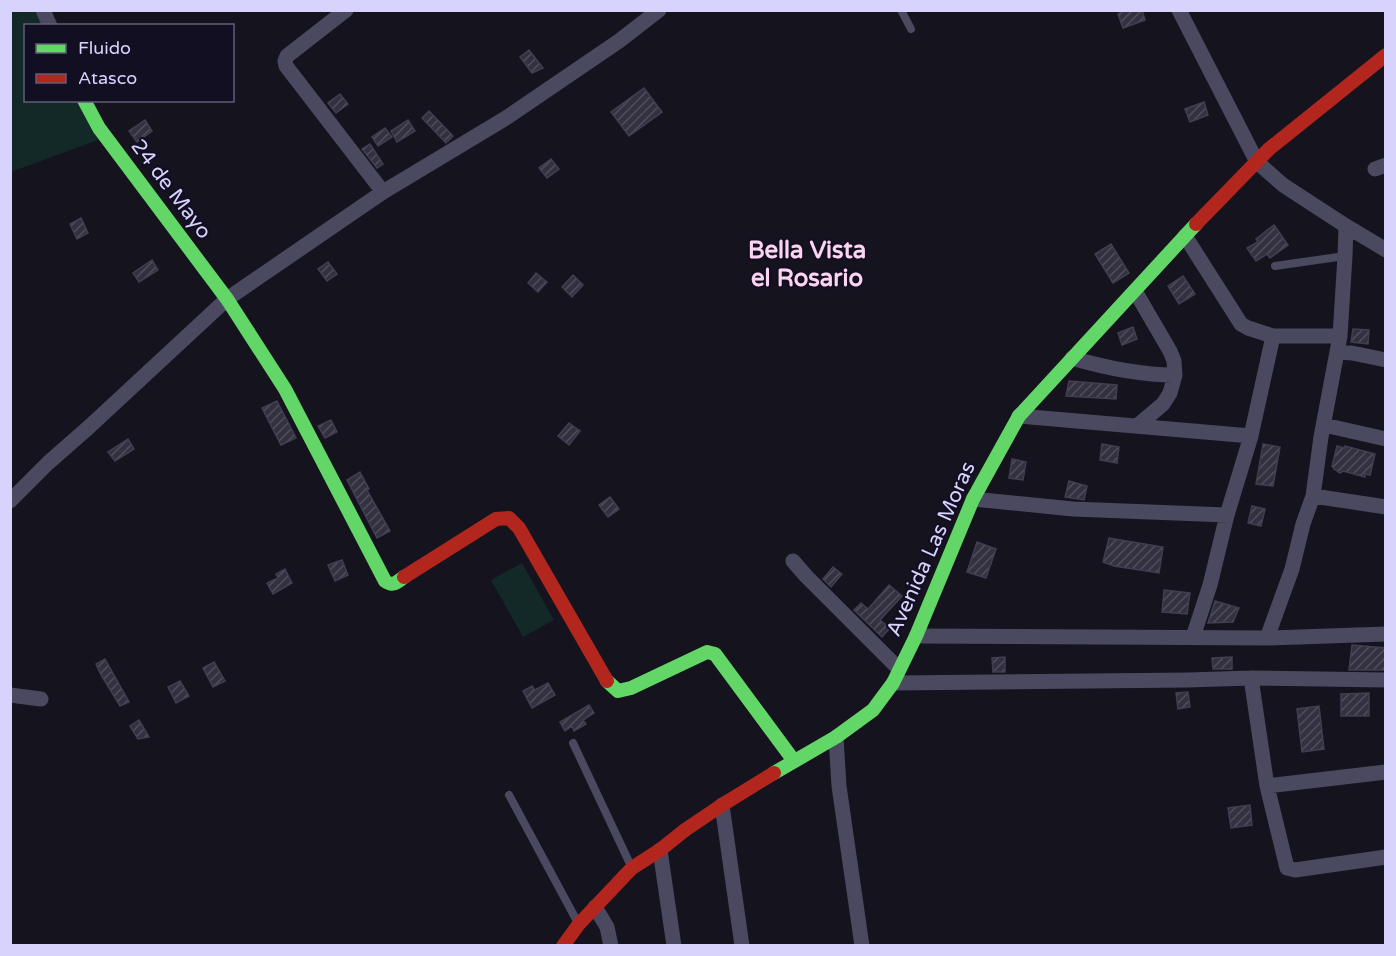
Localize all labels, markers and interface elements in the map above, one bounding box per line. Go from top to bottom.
legend [24,24,234,102]
text: Fluido [78,37,131,59]
text: Atasco [78,67,137,89]
street label: 24 de Mayo [125,134,217,244]
district label: Bella Vista el Rosario [748,236,866,293]
street label: Avenida Las Moras [881,458,981,640]

